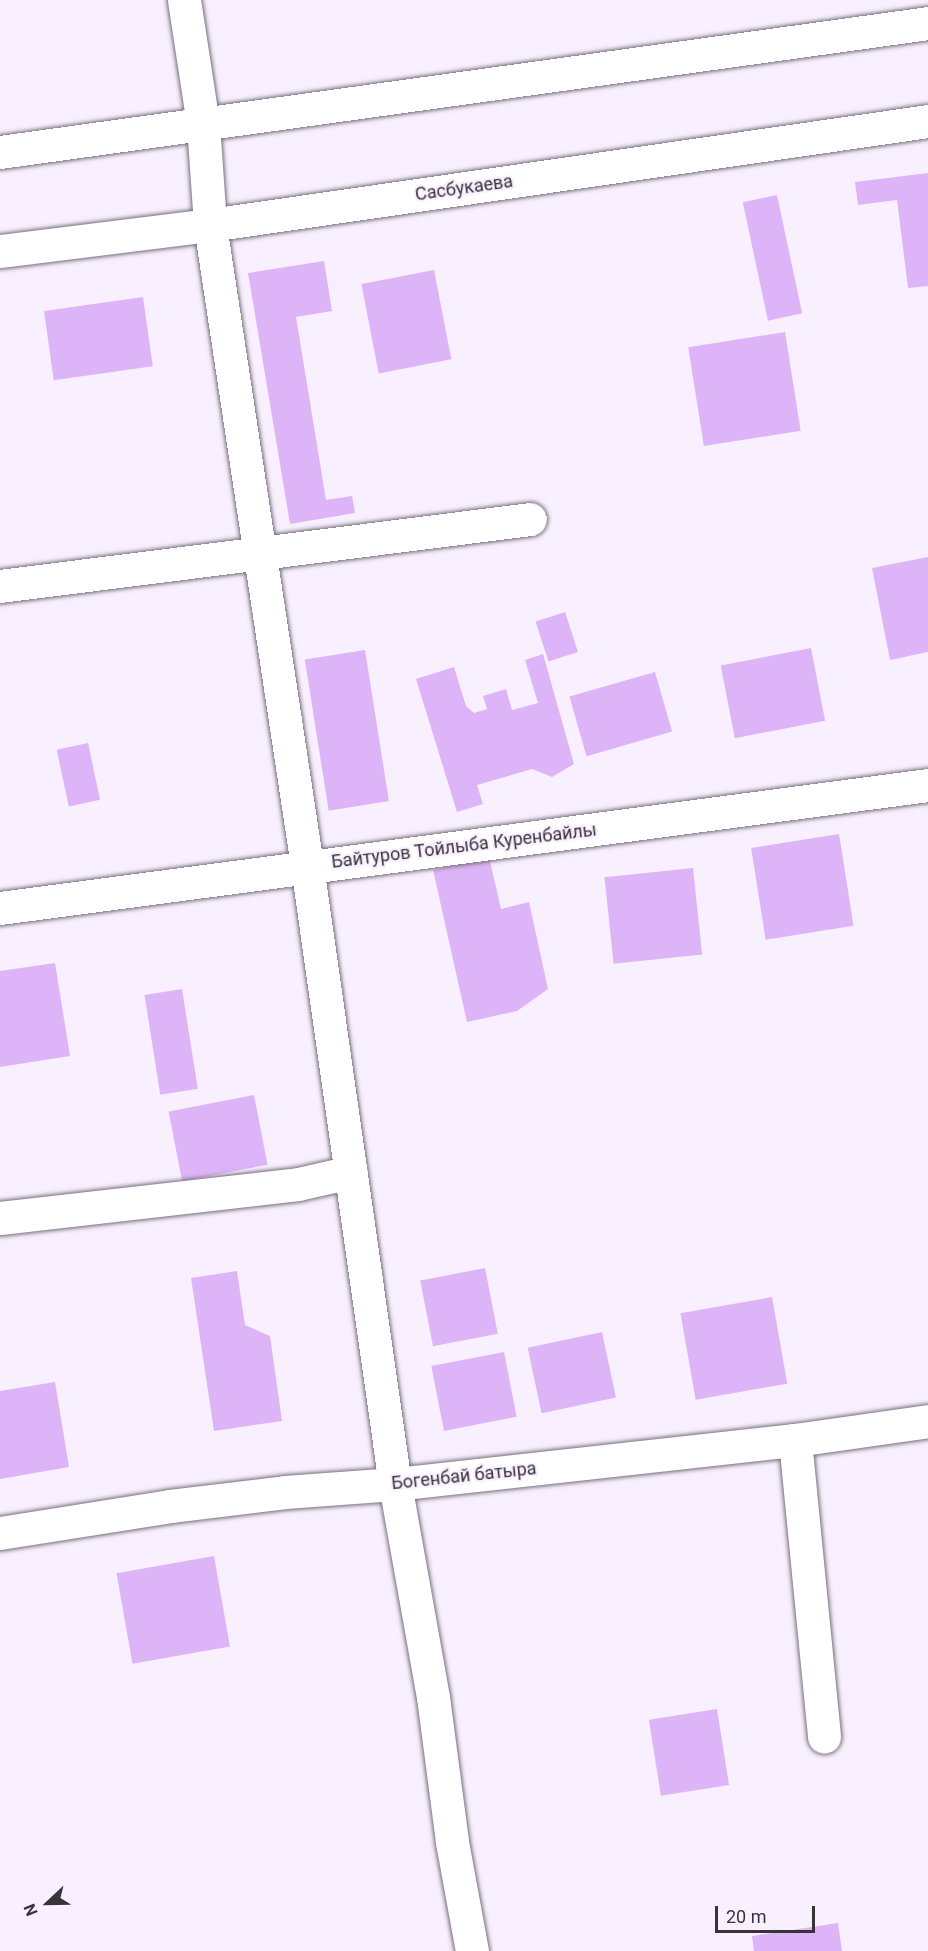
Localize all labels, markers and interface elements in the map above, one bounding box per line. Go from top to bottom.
street label: Сасбукаева [414,170,514,206]
street label: Байтуров Тойлыба Куренбайлы [330,819,598,873]
street label: Богенбай батыра [390,1458,538,1494]
north arrow [18,1873,78,1933]
scale bar [718,1894,818,1932]
text: N [20,1901,42,1919]
text: 20 m [726,1906,766,1927]

